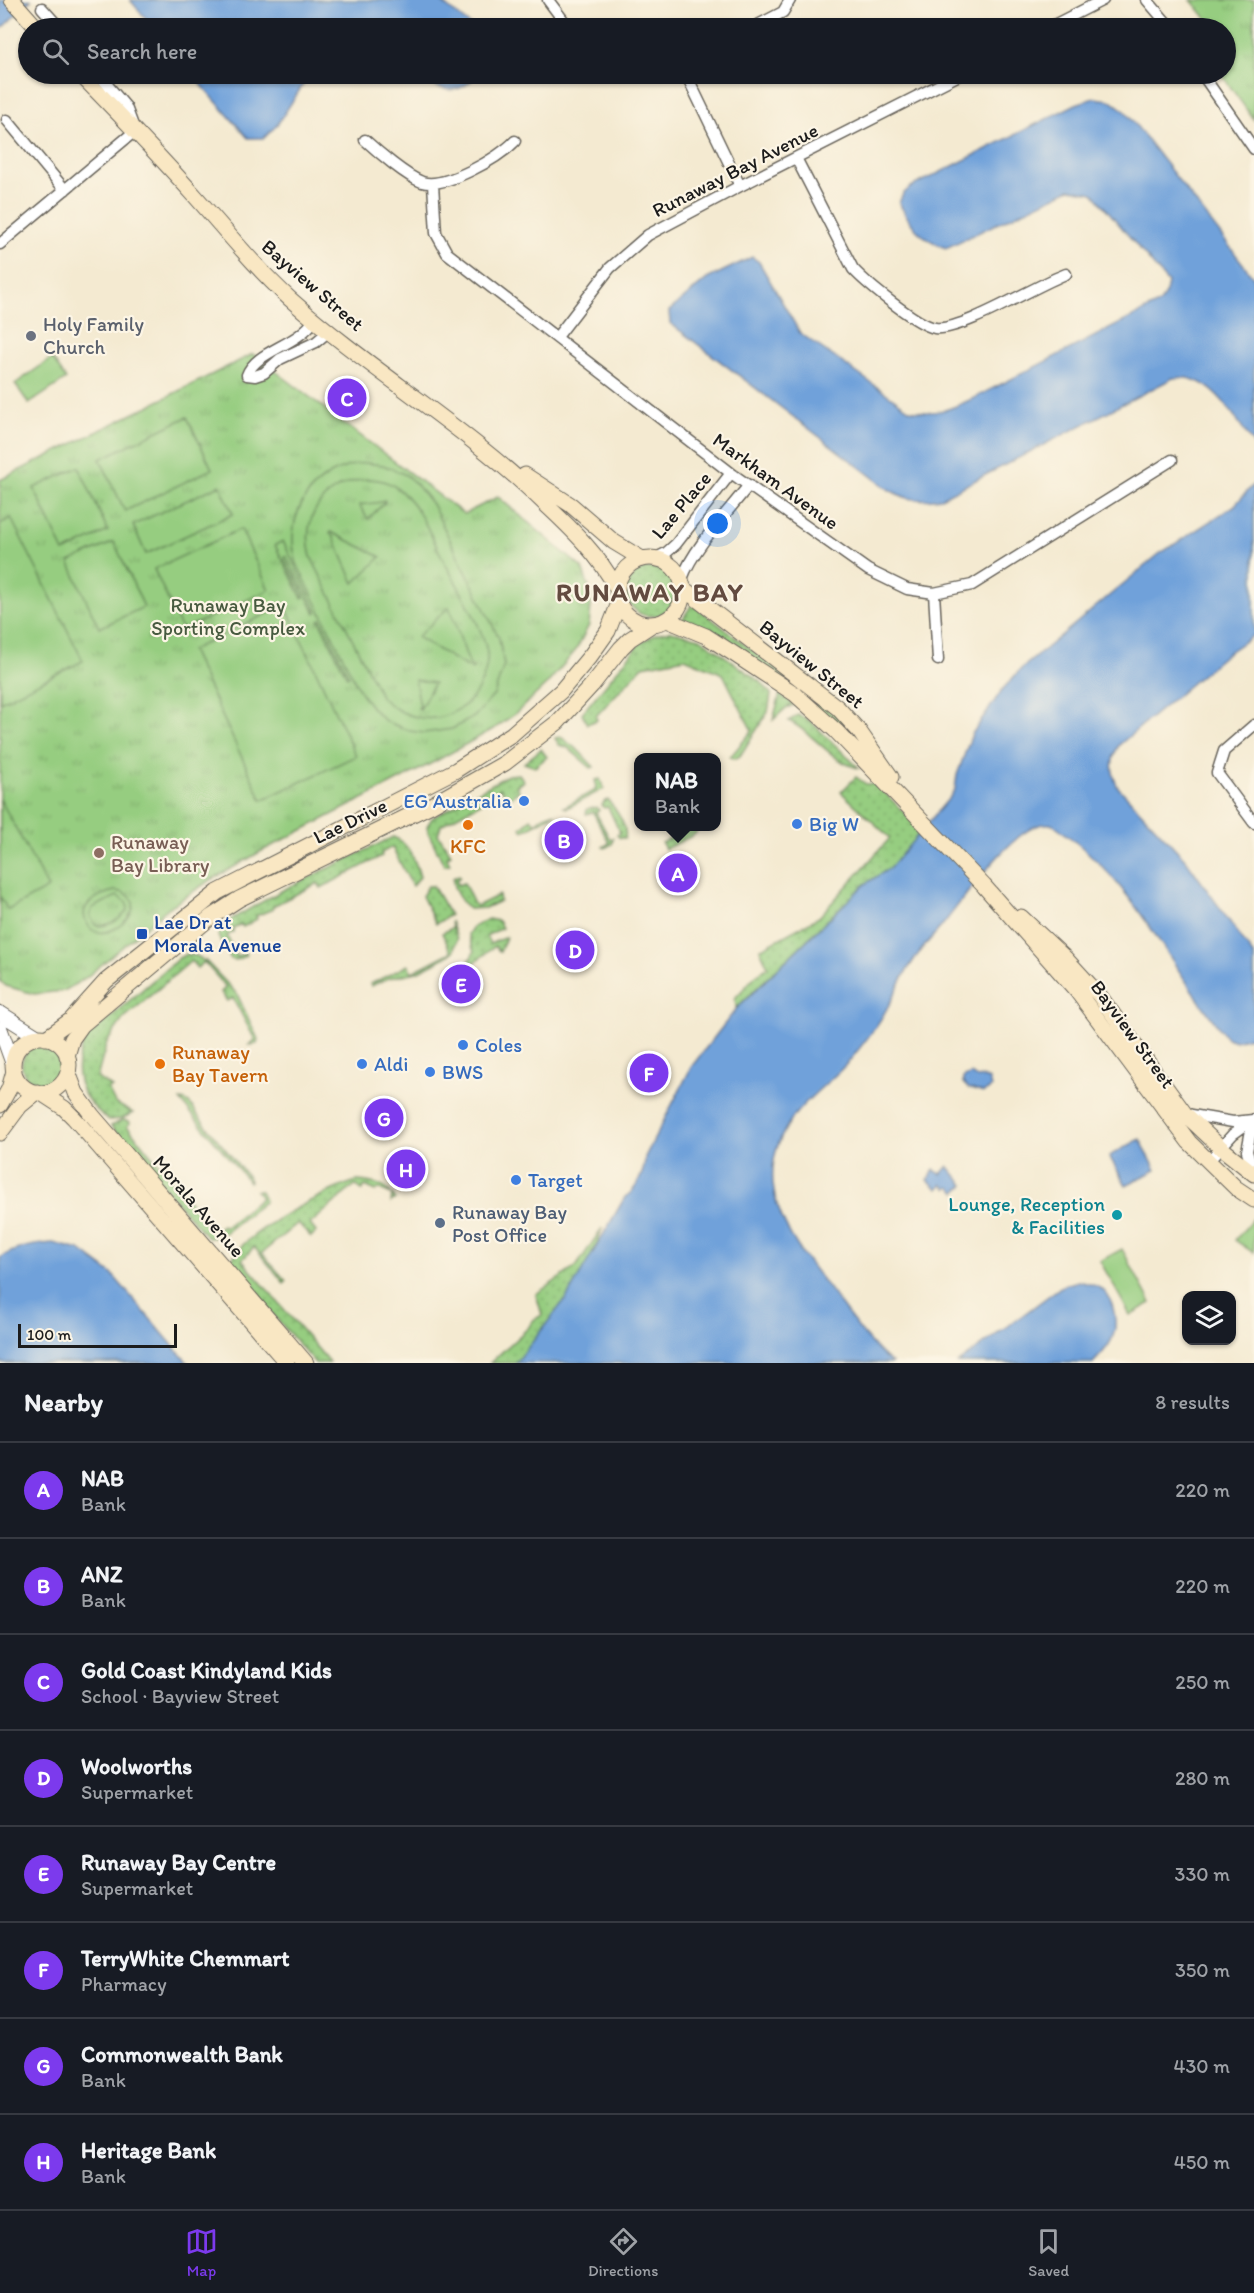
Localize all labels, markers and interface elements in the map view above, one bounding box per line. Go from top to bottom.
search box [18,18,1236,84]
icon: search [39,35,72,68]
text: Search here [87,38,197,65]
street label: Runaway Bay Avenue [648,118,822,222]
street label: Bayview Street [257,234,369,336]
place label: Holy Family Church [43,312,144,359]
marker: Holy Family Church [24,329,38,343]
pin: C [328,376,366,420]
street label: Markham Avenue [708,427,844,535]
street label: Lae Place [646,466,716,544]
your location [703,509,732,538]
district label: RUNAWAY BAY [556,576,744,608]
park label: Runaway Bay Sporting Complex [151,593,305,640]
street label: Bayview Street [755,615,869,713]
popup [634,753,721,831]
text: NAB [655,767,698,794]
place label: EG Australia [403,789,513,813]
street label: Lae Drive [309,793,391,849]
marker: EG Australia [517,794,531,808]
text: Bank [655,794,700,818]
place label: Big W [809,812,859,836]
marker: Big W [790,817,804,831]
marker: KFC [461,818,475,832]
pin: B [544,818,584,862]
place label: Runaway Bay Library [111,830,210,877]
place label: KFC [450,834,486,858]
marker: Runaway Bay Library [92,846,106,860]
pin: A [658,850,698,896]
place label: Lae Dr at Morala Avenue [154,910,282,957]
marker: Lae Dr at Morala Avenue [135,927,149,941]
pin: D [556,928,594,972]
pin: E [442,962,480,1006]
street label: Bayview Street [1086,975,1180,1093]
place label: Coles [475,1033,522,1057]
marker: Coles [456,1038,470,1052]
place label: Runaway Bay Tavern [172,1040,268,1087]
pin: F [630,1050,668,1096]
place label: Aldi [374,1052,408,1076]
marker: Runaway Bay Tavern [153,1057,167,1071]
marker: Aldi [355,1057,369,1071]
place label: BWS [442,1060,483,1084]
marker: BWS [423,1065,437,1079]
pin: G [364,1096,404,1140]
pin: H [386,1146,426,1192]
street label: Morala Avenue [148,1150,250,1262]
place label: Target [528,1168,583,1192]
marker: Target [509,1173,523,1187]
place label: Lounge, Reception & Facilities [948,1192,1105,1239]
place label: Runaway Bay Post Office [452,1200,567,1247]
marker: Lounge, Reception & Facilities [1110,1208,1124,1222]
marker: Runaway Bay Post Office [433,1216,447,1230]
map controls [1182,1291,1236,1345]
button: layers [1182,1291,1236,1345]
scale bar [18,1321,177,1348]
text: 100 m [27,1325,71,1344]
text: Nearby [24,1386,103,1418]
text: 8 results [1155,1390,1230,1414]
text: NAB [81,1465,124,1492]
text: A [37,1478,50,1502]
text: 220 m [1175,1478,1230,1502]
text: Bank [81,1492,126,1516]
text: ANZ [81,1561,122,1588]
text: B [37,1574,50,1598]
text: 220 m [1175,1574,1230,1598]
text: Bank [81,1588,126,1612]
text: Gold Coast Kindyland Kids [81,1657,332,1684]
text: C [37,1670,50,1694]
text: 250 m [1175,1670,1230,1694]
text: School · Bayview Street [81,1684,279,1708]
text: Woolworths [81,1753,192,1780]
text: D [37,1766,50,1790]
text: 280 m [1175,1766,1230,1790]
text: Supermarket [81,1780,193,1804]
text: Runaway Bay Centre [81,1849,276,1876]
text: E [38,1862,49,1886]
text: 330 m [1175,1862,1230,1886]
text: Supermarket [81,1876,193,1900]
text: TerryWhite Chemmart [81,1945,290,1972]
text: F [38,1958,49,1982]
text: 350 m [1175,1958,1230,1982]
text: Pharmacy [81,1972,167,1996]
text: Commonwealth Bank [81,2041,283,2068]
text: G [37,2054,50,2078]
text: 430 m [1173,2054,1230,2078]
text: Bank [81,2068,126,2092]
text: Heritage Bank [81,2137,216,2164]
text: H [37,2150,50,2174]
text: 450 m [1174,2150,1230,2174]
text: Bank [81,2164,126,2188]
tab: Map [185,2225,218,2280]
tab: Directions [588,2225,658,2280]
tab: Saved [1028,2225,1069,2280]

